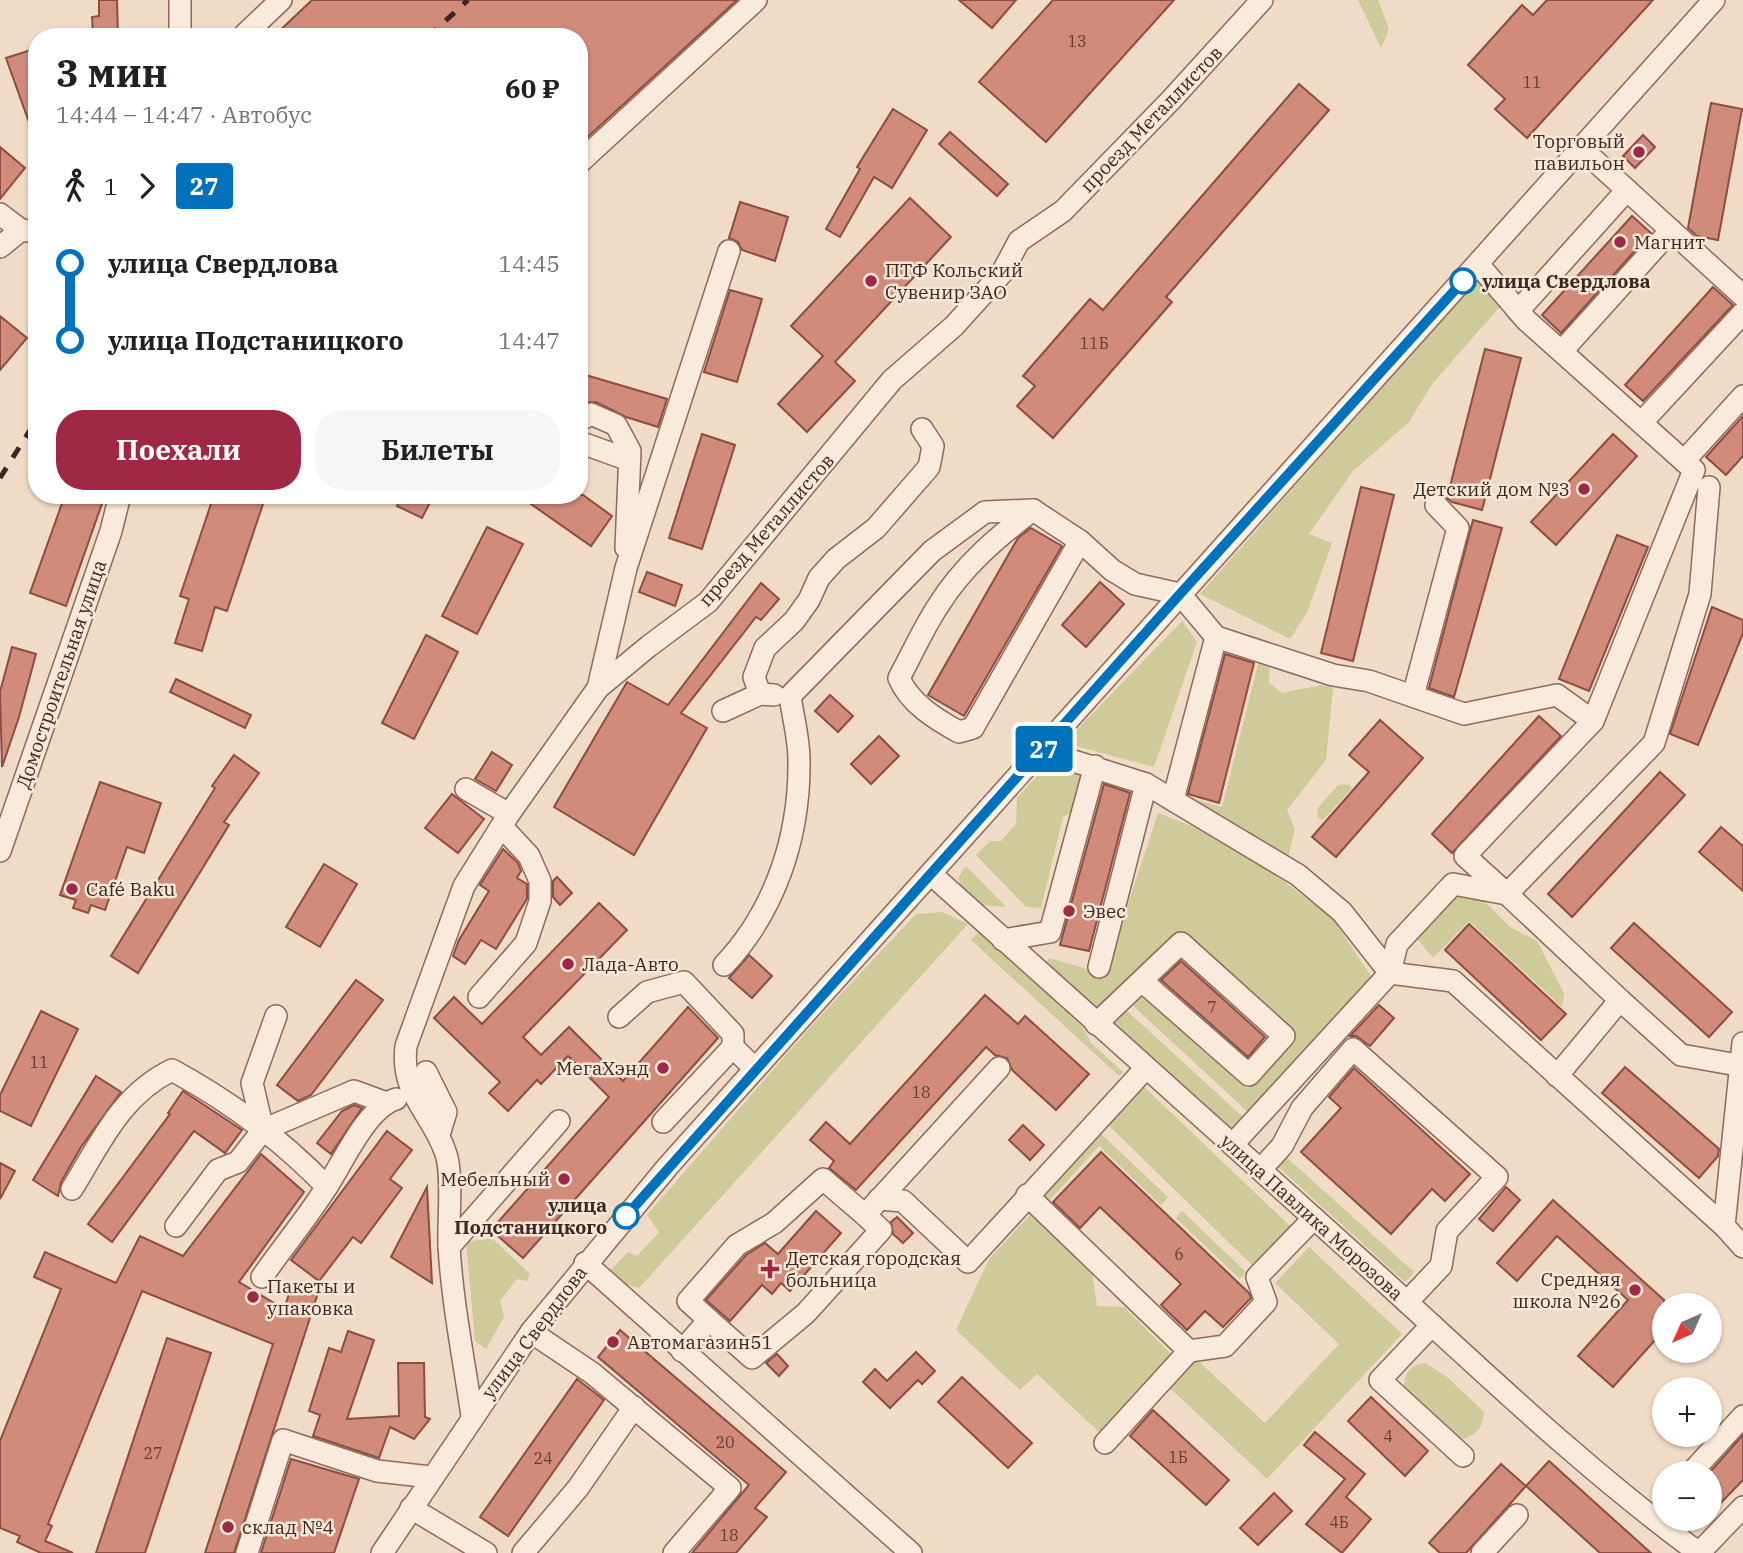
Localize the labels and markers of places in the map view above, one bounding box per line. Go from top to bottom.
place label: Торговый павильон [1533,129,1625,175]
marker: Торговый павильон [1631,144,1647,160]
place label: Магнит [1634,230,1705,254]
marker: Магнит [1612,234,1628,250]
place label: ПТФ Кольский Сувенир ЗАО [885,258,1023,304]
marker: улица Свердлова [1450,268,1476,294]
place label: улица Свердлова [1481,269,1651,293]
marker: ПТФ Кольский Сувенир ЗАО [863,273,879,289]
place label: Детский дом №3 [1413,477,1570,501]
marker: Детский дом №3 [1576,481,1592,497]
place label: Café Baku [86,877,175,901]
marker: Café Baku [64,881,80,897]
place label: Эвес [1083,899,1126,923]
marker: Эвес [1061,903,1077,919]
place label: Лада-Авто [582,952,679,976]
marker: Лада-Авто [560,956,576,972]
place label: МегаХэнд [556,1056,649,1080]
marker: МегаХэнд [655,1060,671,1076]
place label: Мебельный [440,1167,550,1191]
marker: Мебельный [556,1171,572,1187]
place label: улица Подстаницкого [454,1193,607,1239]
marker: улица Подстаницкого [613,1203,639,1229]
place label: Детская городская больница [786,1246,961,1292]
marker: Детская городская больница [760,1259,780,1279]
place label: Средняя школа №26 [1513,1267,1621,1313]
place label: Пакеты и упаковка [267,1274,356,1320]
marker: Средняя школа №26 [1627,1282,1643,1298]
marker: Пакеты и упаковка [245,1289,261,1305]
place label: Автомагазин51 [627,1330,773,1354]
marker: Автомагазин51 [605,1334,621,1350]
place label: склад №4 [242,1515,334,1539]
marker: склад №4 [220,1519,236,1535]

